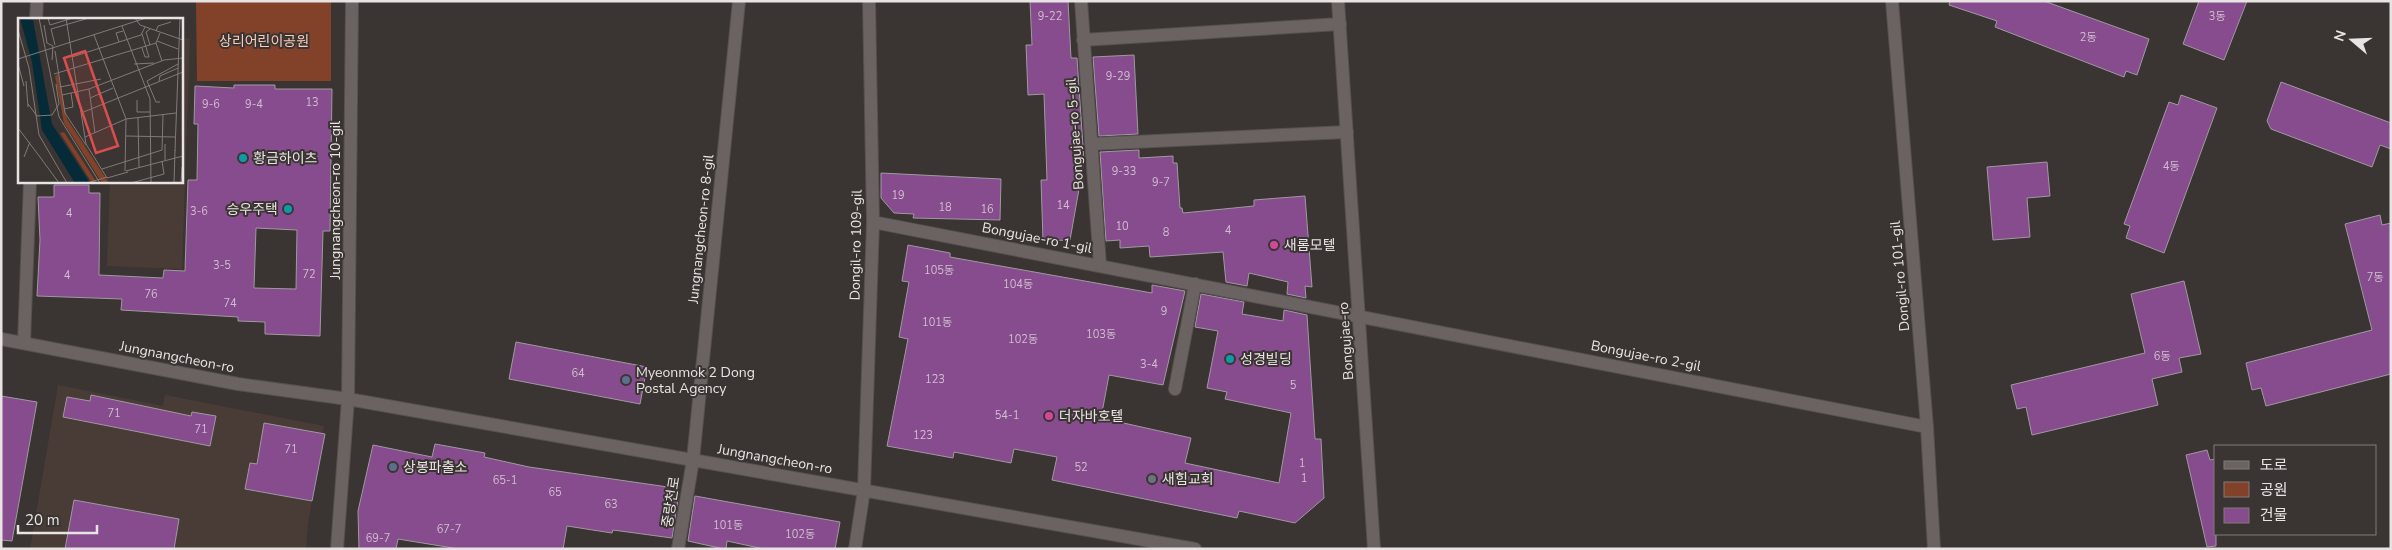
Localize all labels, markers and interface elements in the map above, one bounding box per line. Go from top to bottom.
house number: 9-22 [1038,9,1062,24]
house number: 3동 [2209,9,2225,24]
north arrow [2327,15,2377,65]
inset map [18,18,182,182]
text: N [2329,28,2351,44]
house number: 2동 [2080,30,2096,45]
park label: 상리어린이공원 [219,32,309,51]
house number: 9-29 [1106,69,1130,84]
street label: Bongujae-ro 5-gil [1062,77,1088,191]
house number: 13 [305,95,319,110]
house number: 9-6 [202,97,220,112]
house number: 9-4 [245,97,263,112]
street label: Jungnangcheon-ro 10-gil [326,120,345,280]
place label: 황금하이츠 [253,149,318,168]
marker: 황금하이츠 [237,152,249,164]
street label: Jungnangcheon-ro 8-gil [684,153,718,306]
house number: 4동 [2163,159,2179,174]
house number: 9-33 [1112,164,1136,179]
house number: 9-7 [1152,175,1170,190]
house number: 19 [891,188,905,203]
street label: Dongil-ro 109-gil [846,189,866,301]
house number: 14 [1056,198,1070,213]
place label: 승우주택 [226,200,278,219]
house number: 18 [938,200,952,215]
house number: 16 [980,202,994,217]
marker: 승우주택 [282,203,294,215]
house number: 3-6 [190,204,208,219]
house number: 4 [66,206,73,221]
street label: Bongujae-ro 1-gil [980,218,1095,258]
house number: 10 [1115,219,1129,234]
street label: Dongil-ro 101-gil [1886,219,1914,332]
house number: 4 [1225,223,1232,238]
house number: 8 [1163,225,1170,240]
place label: 새롬모텔 [1284,236,1336,255]
marker: 새롬모텔 [1268,239,1280,251]
house number: 3-5 [213,258,231,273]
house number: 105동 [924,263,954,278]
house number: 72 [302,267,316,282]
house number: 4 [64,268,71,283]
house number: 7동 [2367,270,2383,285]
house number: 104동 [1003,277,1033,292]
house number: 76 [144,287,158,302]
house number: 74 [223,296,237,311]
street label: Bongujae-ro [1334,301,1358,381]
house number: 9 [1161,304,1167,319]
house number: 101동 [922,315,952,330]
house number: 103동 [1086,327,1116,342]
house number: 102동 [1008,332,1038,347]
street label: Jungnangcheon-ro [117,336,236,377]
street label: Bongujae-ro 2-gil [1589,336,1704,376]
house number: 6동 [2154,349,2170,364]
place label: 성경빌딩 [1240,350,1292,369]
marker: 성경빌딩 [1224,353,1236,365]
house number: 3-4 [1140,357,1158,372]
place label: Myeonmok 2 Dong Postal Agency [636,363,755,398]
house number: 64 [571,366,585,381]
house number: 123 [925,372,945,387]
marker: Myeonmok 2 Dong Postal Agency [620,374,632,386]
house number: 5 [1290,378,1297,393]
house number: 71 [107,406,121,421]
place label: 더자바호텔 [1059,407,1123,426]
house number: 54-1 [995,408,1019,423]
marker: 더자바호텔 [1043,410,1055,422]
house number: 71 [194,422,208,437]
house number: 123 [913,428,933,443]
street label: Jungnangcheon-ro [715,439,834,478]
house number: 71 [284,442,298,457]
legend [2214,445,2377,535]
text: 도로 [2260,455,2288,475]
house number: 1 [1299,456,1305,471]
place label: 상봉파출소 [403,458,468,477]
house number: 52 [1074,460,1088,475]
marker: 상봉파출소 [387,461,399,473]
place label: 새힘교회 [1162,470,1214,489]
house number: 1 [1301,471,1307,486]
house number: 65-1 [493,473,517,488]
marker: 새힘교회 [1146,473,1158,485]
street label: 중랑천로 [658,475,684,529]
text: 공원 [2260,480,2288,500]
house number: 65 [548,485,562,500]
house number: 63 [604,497,618,512]
scale bar [18,502,96,534]
text: 건물 [2260,505,2288,525]
text: 20 m [25,510,60,530]
house number: 101동 [713,518,743,533]
house number: 67-7 [437,522,461,537]
house number: 102동 [785,527,815,542]
house number: 69-7 [366,531,390,546]

